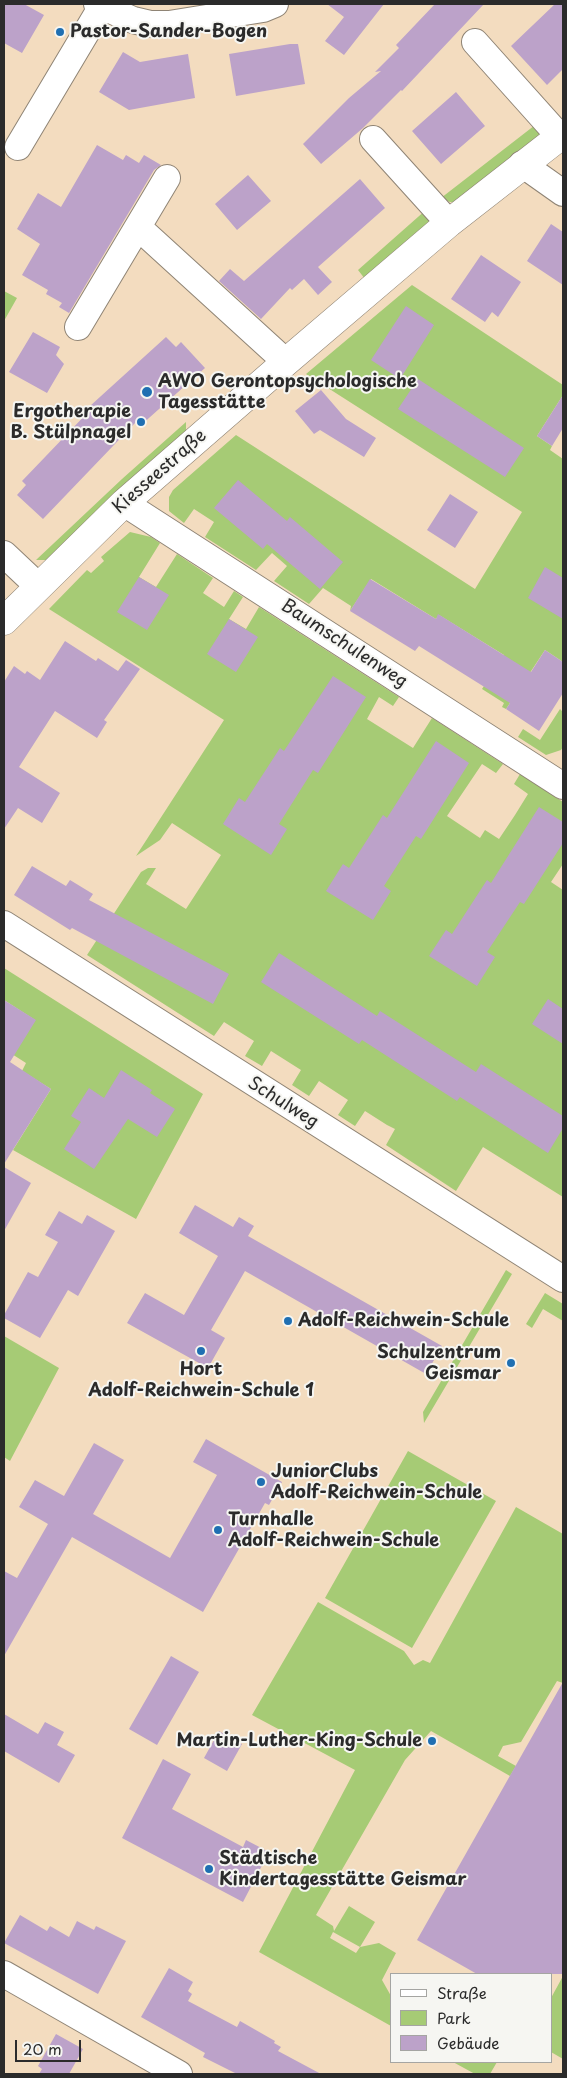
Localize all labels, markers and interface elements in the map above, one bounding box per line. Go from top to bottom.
place label: Pastor-Sander-Bogen [70,21,267,43]
marker: Pastor-Sander-Bogen [54,26,66,38]
place label: AWO Gerontopsychologische Tagesstätte [158,371,417,414]
marker: AWO Gerontopsychologische Tagesstätte [140,385,154,399]
place label: Ergotherapie B. Stülpnagel [11,401,131,444]
marker: Ergotherapie B. Stülpnagel [135,416,147,428]
street label: Kiesseestraße [109,425,211,519]
street label: Baumschulenweg [277,595,411,693]
street label: Schulweg [243,1073,323,1133]
place label: Adolf-Reichwein-Schule [298,1310,509,1332]
marker: Adolf-Reichwein-Schule [282,1315,294,1327]
place label: Schulzentrum Geismar [377,1342,501,1385]
marker: Hort Adolf-Reichwein-Schule 1 [195,1345,207,1357]
marker: Schulzentrum Geismar [505,1357,517,1369]
place label: Hort Adolf-Reichwein-Schule 1 [88,1359,314,1402]
place label: JuniorClubs Adolf-Reichwein-Schule [271,1461,482,1504]
marker: JuniorClubs Adolf-Reichwein-Schule [255,1476,267,1488]
place label: Turnhalle Adolf-Reichwein-Schule [228,1509,439,1552]
marker: Turnhalle Adolf-Reichwein-Schule [212,1524,224,1536]
place label: Martin-Luther-King-Schule [176,1730,422,1752]
marker: Martin-Luther-King-Schule [426,1735,438,1747]
place label: Städtische Kindertagesstätte Geismar [219,1848,467,1890]
marker: Städtische Kindertagesstätte Geismar [203,1863,215,1875]
legend [390,1973,552,2063]
text: Straße [437,1981,487,2004]
text: Park [437,2006,471,2029]
scale bar [18,2030,84,2062]
text: Gebäude [437,2031,499,2054]
text: 20 m [23,2037,62,2060]

